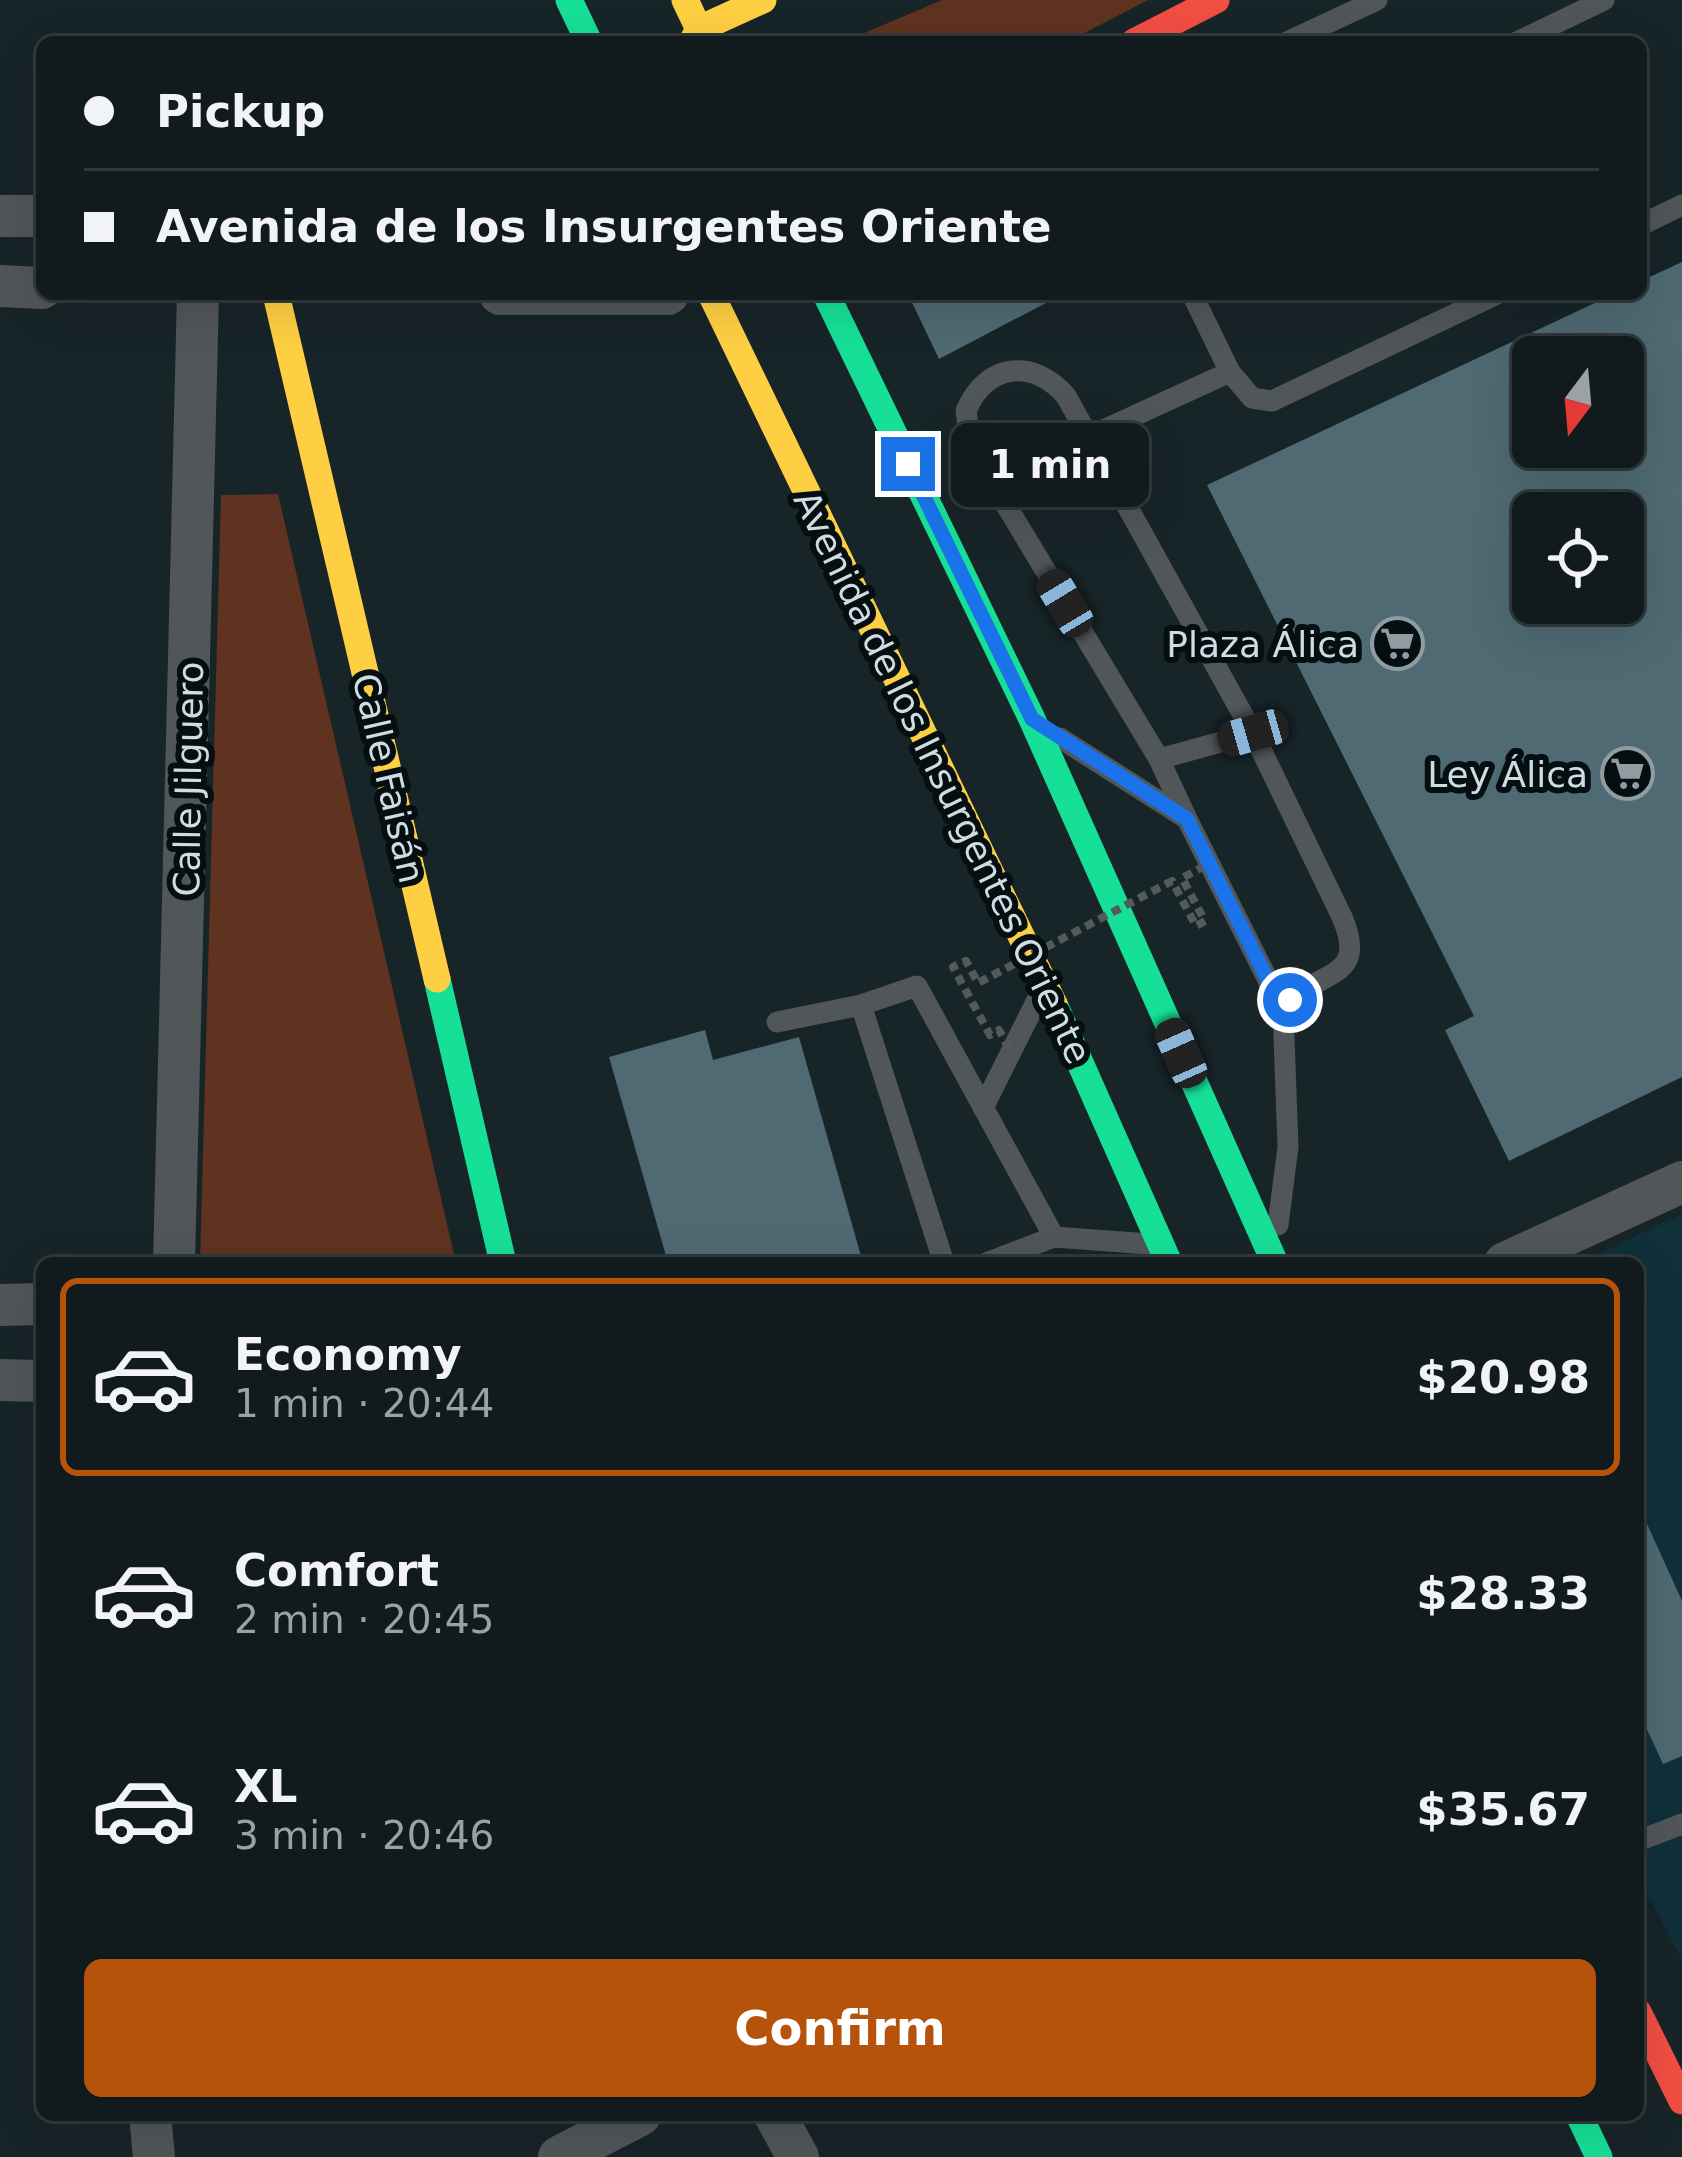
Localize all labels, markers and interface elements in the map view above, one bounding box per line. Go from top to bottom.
text: Pickup [156,85,325,138]
text: Avenida de los Insurgentes Oriente [156,200,1051,253]
north arrow [1512,336,1644,468]
map controls [1512,336,1644,624]
callout: 1 min [950,422,1148,506]
route end [881,437,935,491]
text: 1 min [989,442,1111,487]
street label: Avenida de los Insurgentes Oriente [786,484,1099,1070]
button: locate [1512,492,1644,624]
car [1031,563,1099,643]
supermarket icon: Plaza Álica [1370,616,1426,672]
place label: Plaza Álica [1166,624,1359,665]
street label: Calle Jilguero [166,661,211,897]
street label: Calle Faisán [344,669,433,887]
car [1213,706,1293,760]
supermarket icon: Ley Álica [1599,746,1655,802]
place label: Ley Álica [1427,754,1588,795]
route start [1263,973,1317,1027]
car [1150,1013,1212,1093]
icon: car [90,1323,198,1431]
text: Economy [234,1328,462,1381]
text: $20.98 [1416,1351,1590,1404]
text: 1 min · 20:44 [234,1381,494,1426]
icon: car [90,1539,198,1647]
text: Comfort [234,1544,439,1597]
text: $28.33 [1416,1567,1590,1620]
text: 2 min · 20:45 [234,1597,494,1642]
icon: car [90,1755,198,1863]
text: XL [234,1760,297,1813]
text: $35.67 [1416,1783,1590,1836]
text: 3 min · 20:46 [234,1813,494,1858]
button: Confirm [84,1959,1596,2097]

